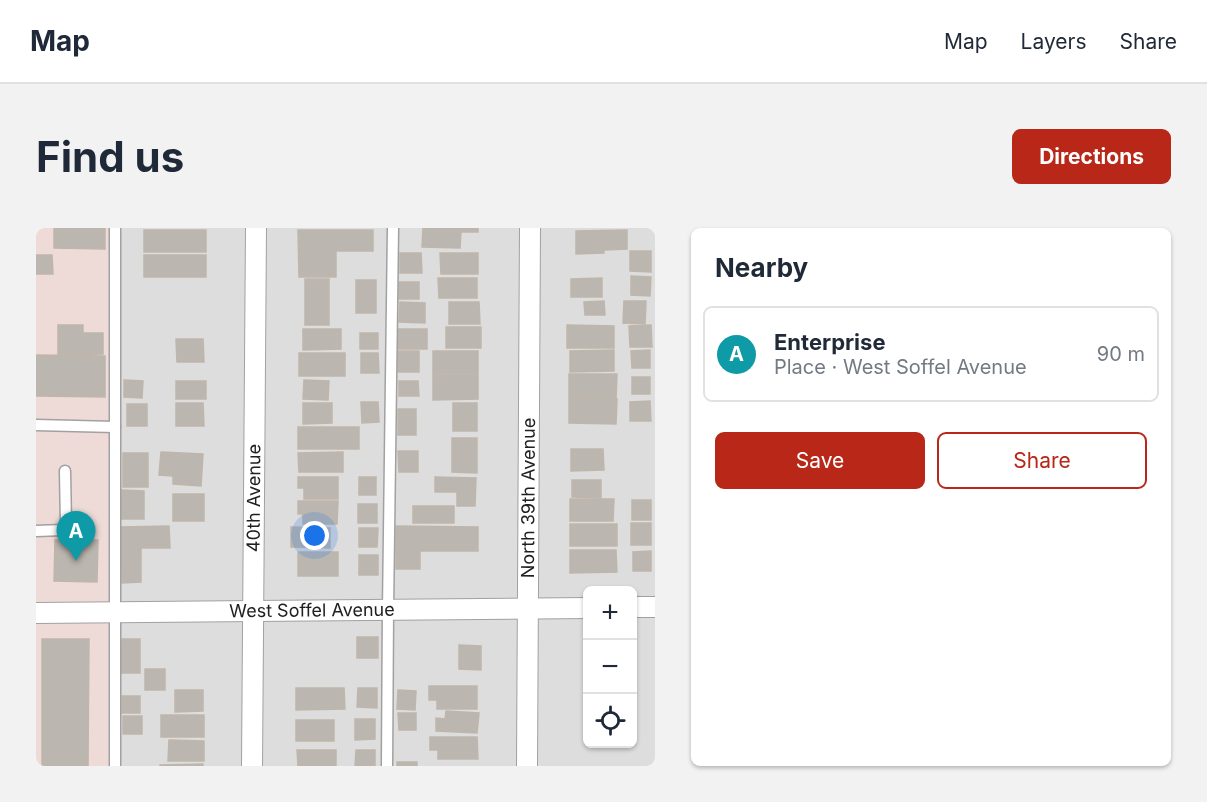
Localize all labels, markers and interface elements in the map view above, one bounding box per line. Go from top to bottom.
text: Map [30,24,90,58]
text: Map [944,29,988,54]
text: Layers [1021,29,1087,54]
text: Share [1120,29,1177,54]
button: Directions [1012,129,1171,184]
text: Find us [36,131,184,182]
text: Nearby [715,252,808,283]
text: Enterprise [774,329,886,355]
text: A [729,342,744,366]
text: 90 m [1097,342,1145,366]
text: Place · West Soffel Avenue [774,355,1027,379]
street label: North 39th Avenue [517,418,539,578]
button: Save [715,432,925,489]
button: Share [937,432,1147,489]
street label: 40th Avenue [243,444,264,552]
pin: A [56,512,96,561]
your location [300,521,329,550]
map controls [583,586,637,748]
button: + [583,586,637,640]
street label: West Soffel Avenue [229,599,395,621]
button: − [583,640,637,694]
button: locate [583,694,637,748]

